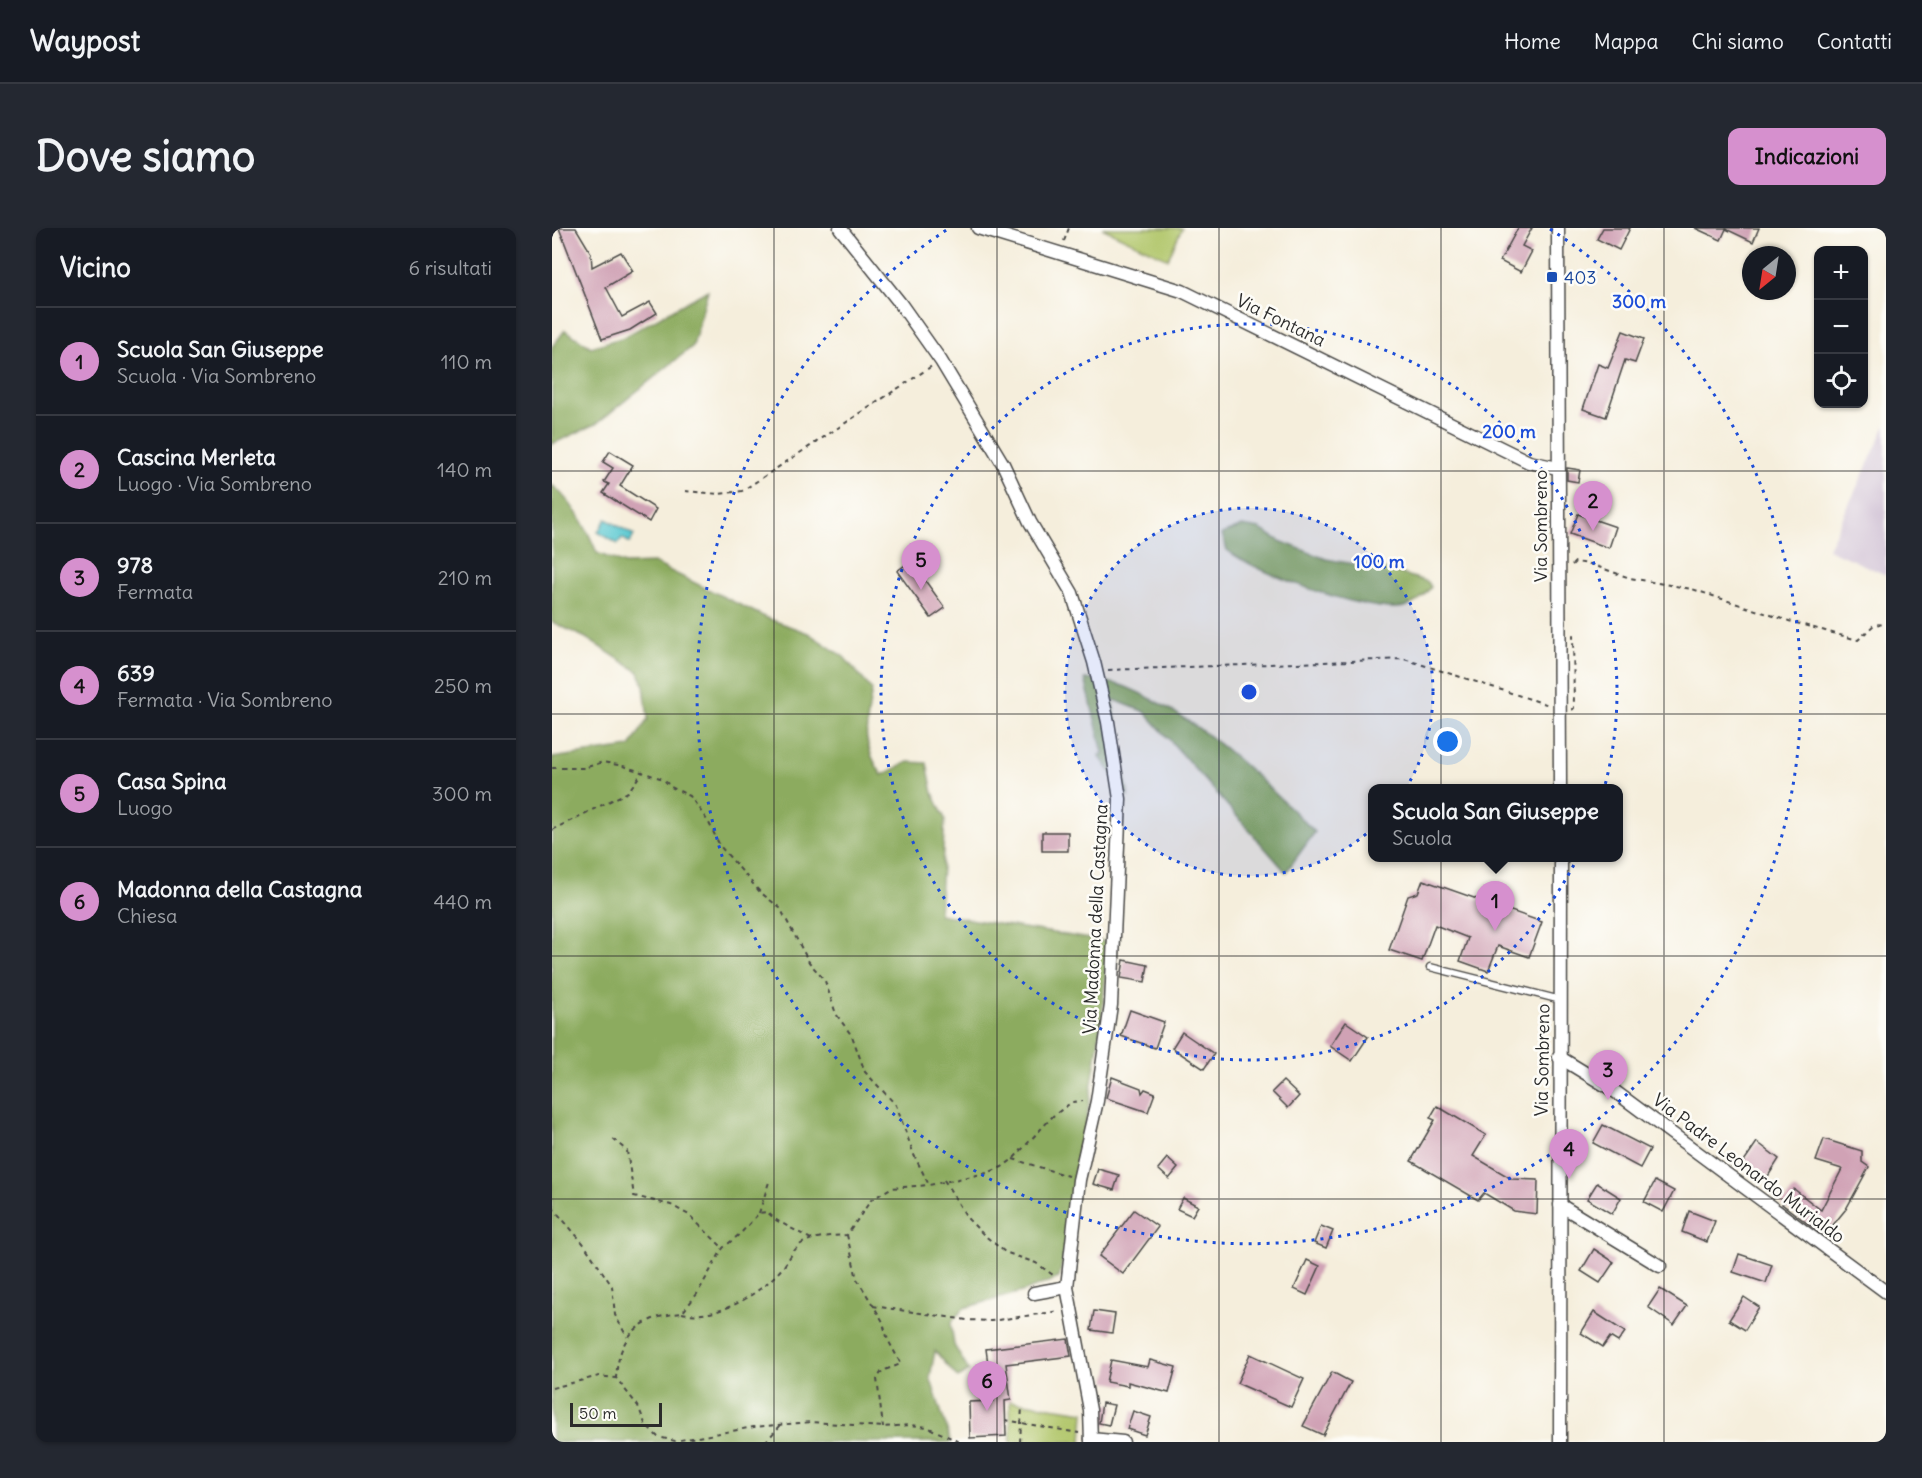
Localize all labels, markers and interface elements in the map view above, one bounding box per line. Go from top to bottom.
text: Waypost [30,23,140,59]
text: Home [1504,28,1561,55]
text: Mappa [1594,28,1659,55]
text: Chi siamo [1692,28,1784,55]
text: Contatti [1817,28,1892,55]
button: Indicazioni [1728,128,1886,185]
text: Dove siamo [36,130,255,182]
north arrow [1742,246,1796,300]
map controls [1814,246,1868,408]
button: + [1814,246,1868,300]
text: Vicino [60,251,131,284]
text: 6 risultati [408,255,492,280]
place label: 403 [1564,266,1596,289]
marker: 403 [1545,270,1559,284]
street label: Via Fontana [1233,288,1329,352]
text: 300 m [1612,290,1666,313]
button: − [1814,300,1868,354]
text: Scuola San Giuseppe [117,335,324,363]
text: 1 [76,349,83,374]
text: 110 m [441,349,492,374]
button: locate [1814,354,1868,408]
text: Scuola · Via Sombreno [117,363,316,388]
text: 200 m [1482,420,1536,443]
text: Cascina Merleta [117,443,276,471]
text: 2 [74,457,85,482]
text: 140 m [437,457,492,482]
street label: Via Sombreno [1529,470,1552,582]
text: Luogo · Via Sombreno [117,471,312,496]
pin: 2 [1574,482,1612,531]
pin: 5 [902,540,940,590]
text: 100 m [1354,550,1405,573]
text: 978 [117,551,153,579]
text: 3 [74,565,85,590]
text: 210 m [438,565,492,590]
text: Fermata [117,579,193,604]
text: 639 [117,659,155,687]
text: 4 [74,673,85,698]
text: 250 m [434,673,492,698]
centre of rings [1239,682,1259,702]
text: Fermata · Via Sombreno [117,687,333,712]
your location [1433,727,1462,756]
text: Casa Spina [117,767,227,795]
text: 5 [74,781,85,806]
text: 300 m [432,781,492,806]
popup [1368,784,1623,862]
text: Luogo [117,795,173,820]
text: Scuola San Giuseppe [1392,797,1599,825]
street label: Via Madonna della Castagna [1077,803,1113,1035]
text: Scuola [1392,825,1452,850]
text: Madonna della Castagna [117,875,362,903]
pin: 1 [1476,882,1514,931]
text: 6 [74,889,85,914]
text: 440 m [433,889,492,914]
text: Chiesa [117,903,177,928]
street label: Via Sombreno [1530,1003,1554,1117]
pin: 3 [1588,1050,1628,1100]
street label: Via Padre Leonardo Murialdo [1648,1088,1850,1248]
pin: 4 [1550,1130,1588,1179]
pin: 6 [968,1362,1006,1411]
scale bar [570,1400,662,1428]
text: 50 m [579,1403,617,1423]

